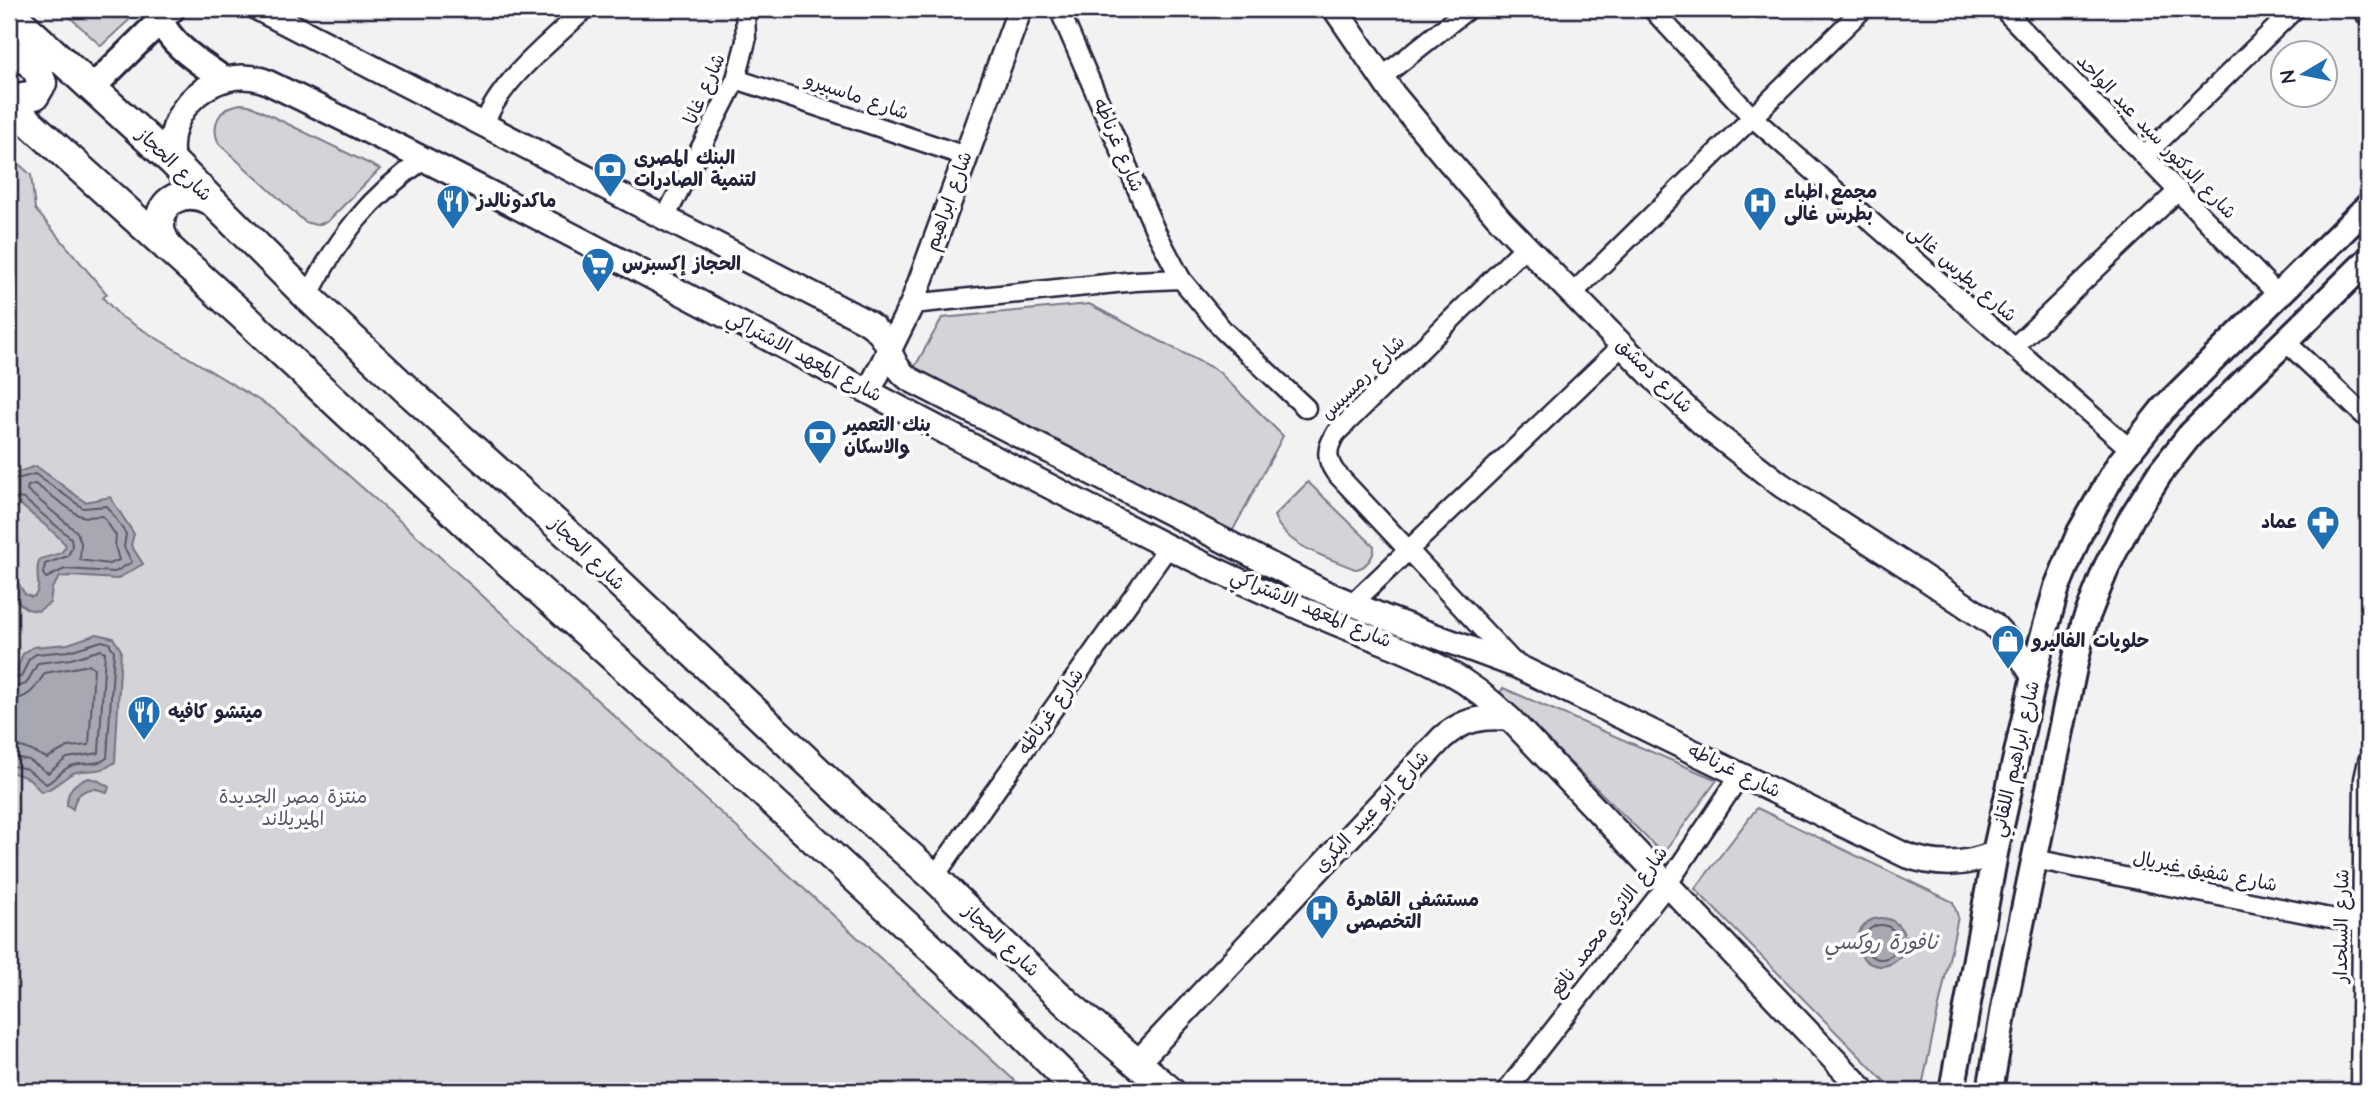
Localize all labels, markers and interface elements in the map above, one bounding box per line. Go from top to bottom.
north arrow [2268,38,2338,108]
street label: شارع الدكتور سيد عبد الواحد [2070,48,2242,226]
street label: شارع غانا [677,49,733,129]
street label: شارع ماسبيرو [801,66,912,127]
text: N [2274,68,2303,85]
street label: شارع غرناطه [1086,94,1150,196]
street label: شارع الحجاز [129,121,218,208]
place label: البنك المصرى لتنمية الصادرات [634,145,756,194]
street label: شارع ابراهيم [919,148,979,254]
bank icon: البنك المصرى لتنمية الصادرات [591,150,629,199]
place label: مجمع اطباء بطرس غالى [1784,179,1877,228]
restaurant icon: ماكدونالدز [434,182,472,231]
hospital icon: مجمع اطباء بطرس غالى [1741,184,1779,233]
place label: ماكدونالدز [475,188,556,215]
street label: شارع بطرس غالى [1902,219,2022,329]
supermarket icon: الحجاز إكسبرس [579,245,617,294]
place label: الحجاز إكسبرس [622,251,741,278]
street label: شارع المعهد الاشتراكي [721,305,886,411]
street label: شارع رمسيس [1314,329,1412,427]
street label: شارع دمشق [1609,332,1699,420]
place label: بنك التعمير والاسكان [842,412,931,461]
bank icon: بنك التعمير والاسكان [801,417,839,466]
pharmacy icon: عماد [2304,503,2342,552]
place label: عماد [2261,509,2298,536]
street label: شارع الحجاز [542,510,631,597]
street label: شارع المعهد الاشتراكي [1226,563,1396,657]
shop icon: حلويات الفاليرو [1989,622,2027,671]
place label: حلويات الفاليرو [2030,628,2149,655]
street label: شارع غرناطه [1011,663,1091,761]
street label: شارع ابراهيم اللقاني [1985,678,2049,840]
restaurant icon: ميتشو كافيه [125,693,163,742]
place label: ميتشو كافيه [168,699,263,726]
street label: شارع غرناطه [1683,737,1785,805]
street label: شارع ابو عبيد البكرى [1308,745,1436,879]
park label: منتزة مصر الجديدة الميريلاند [219,784,367,833]
street label: شارع الاثري محمد نافع [1543,841,1675,1003]
street label: شارع شفيق غبريال [2130,845,2280,899]
street label: شارع السلحدار [2327,869,2356,985]
place label: مستشفي القاهرة التخصصى [1346,887,1479,936]
hospital icon: مستشفي القاهرة التخصصى [1303,892,1341,941]
street label: شارع الحجاز [955,897,1045,984]
water label: نافورة روكسي [1825,928,1939,960]

